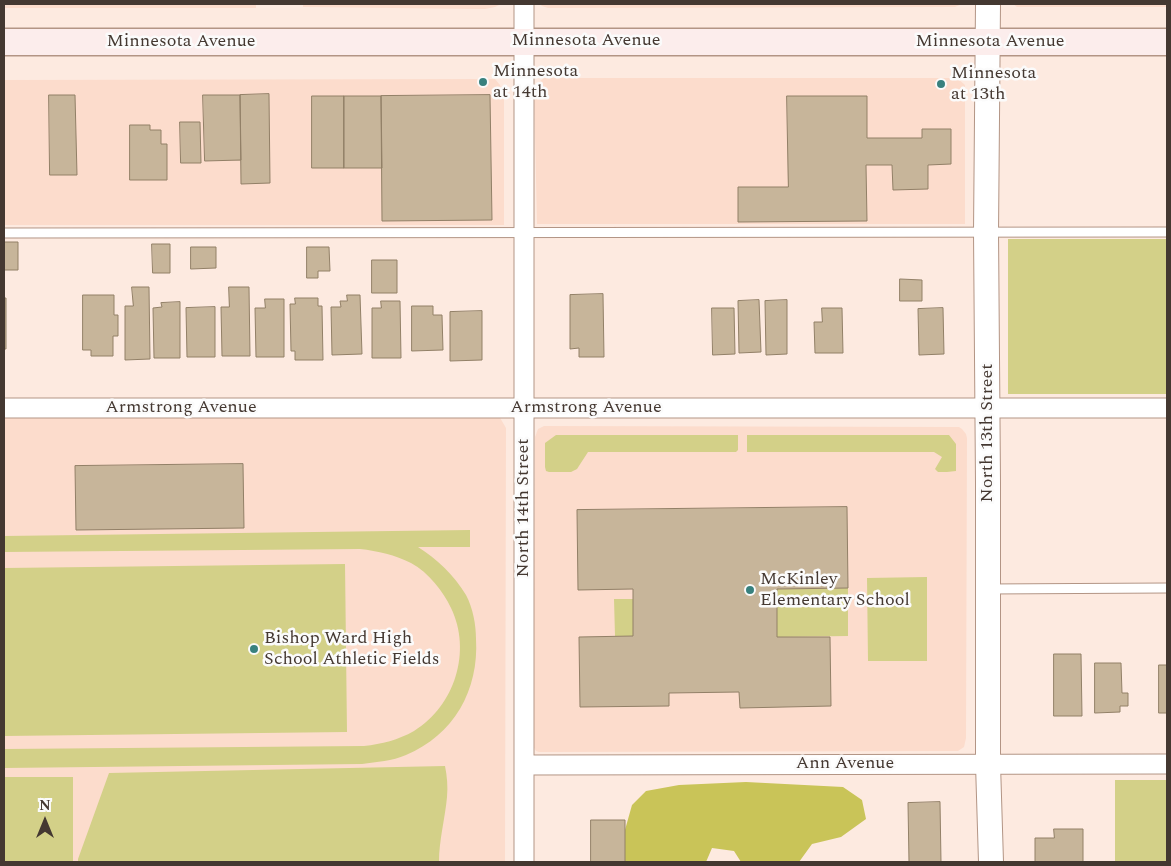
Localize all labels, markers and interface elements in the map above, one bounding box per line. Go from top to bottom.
street label: Minnesota Avenue [511,30,661,52]
street label: Minnesota Avenue [106,31,256,53]
street label: Minnesota Avenue [915,31,1065,53]
place label: Minnesota at 14th [493,61,578,104]
place label: Minnesota at 13th [951,63,1036,106]
marker: Minnesota at 14th [477,76,489,88]
marker: Minnesota at 13th [935,78,947,90]
street label: North 13th Street [977,363,999,503]
street label: Armstrong Avenue [105,397,257,419]
street label: Armstrong Avenue [510,397,662,419]
street label: North 14th Street [513,438,535,578]
place label: McKinley Elementary School [760,569,910,612]
marker: McKinley Elementary School [744,584,756,596]
place label: Bishop Ward High School Athletic Fields [264,628,440,670]
marker: Bishop Ward High School Athletic Fields [248,643,260,655]
street label: Ann Avenue [796,753,894,775]
text: N [39,795,51,816]
north arrow [20,796,70,846]

